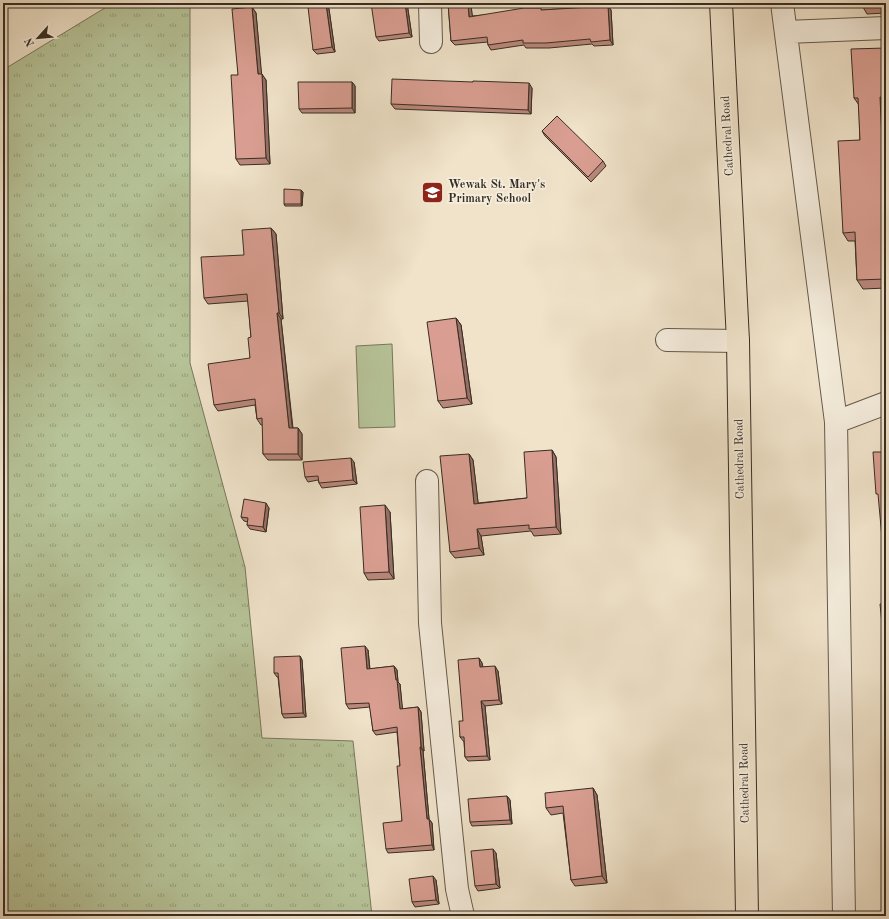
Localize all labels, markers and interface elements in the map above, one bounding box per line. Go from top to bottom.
north arrow [18,18,58,58]
text: N [23,35,37,48]
street label: Cathedral Road [720,95,736,177]
school or university icon: Wewak St. Mary's Primary School [420,179,446,205]
place label: Wewak St. Mary's Primary School [448,179,545,205]
street label: Cathedral Road [733,419,747,499]
street label: Cathedral Road [738,743,752,823]

